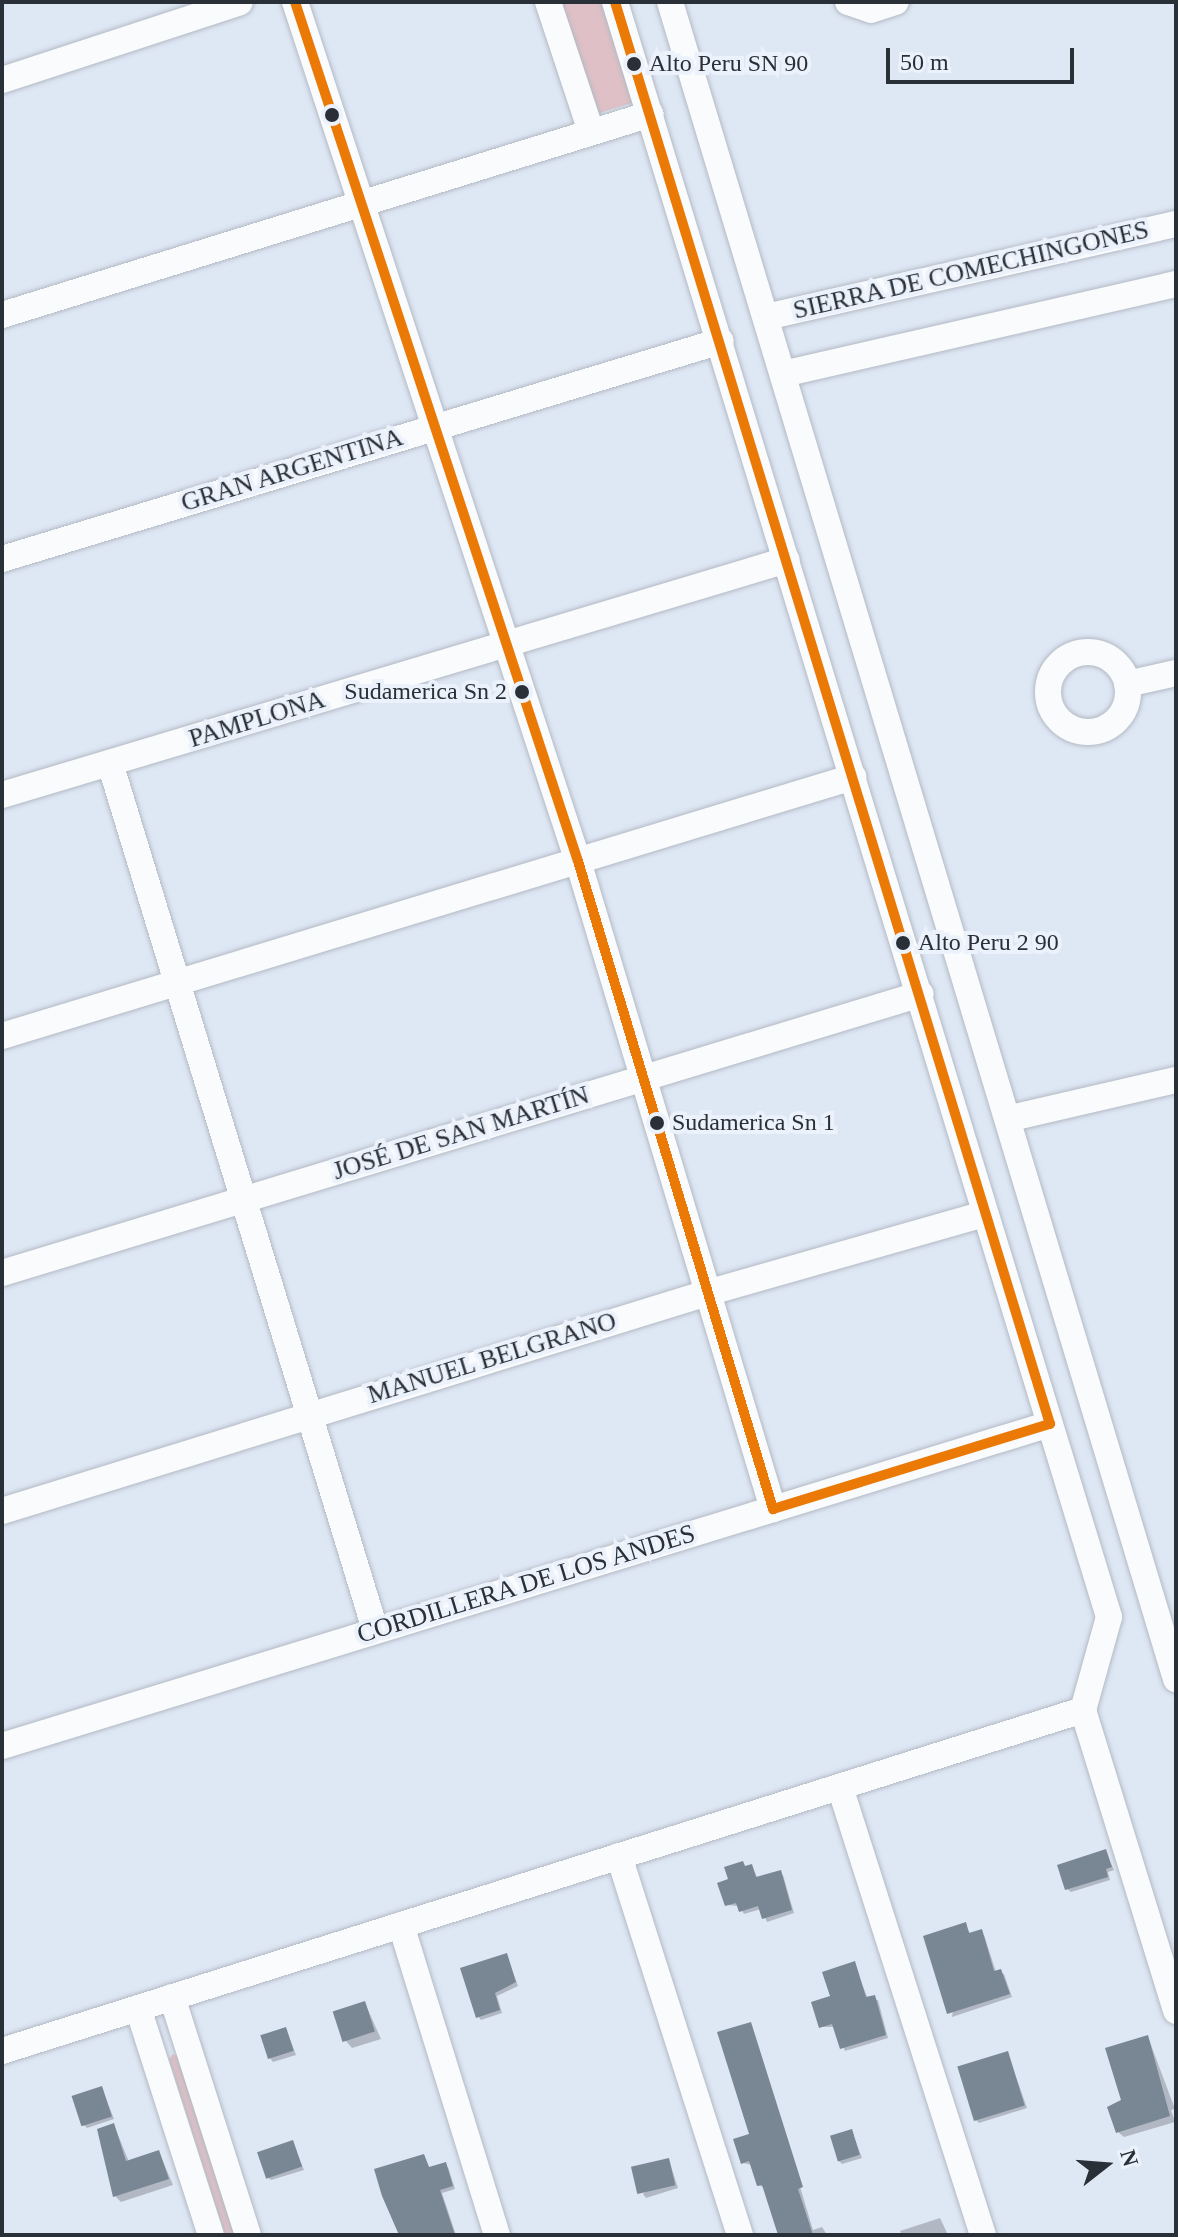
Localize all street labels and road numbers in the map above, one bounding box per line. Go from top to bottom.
street label: SIERRA DE COMECHINGONES [789,214,1153,326]
street label: GRAN ARGENTINA [177,421,407,519]
street label: PAMPLONA [185,684,329,754]
street label: JOSÉ DE SAN MARTÍN [329,1079,593,1187]
street label: MANUEL BELGRANO [363,1305,621,1411]
street label: CORDILLERA DE LOS ANDES [352,1517,700,1651]

